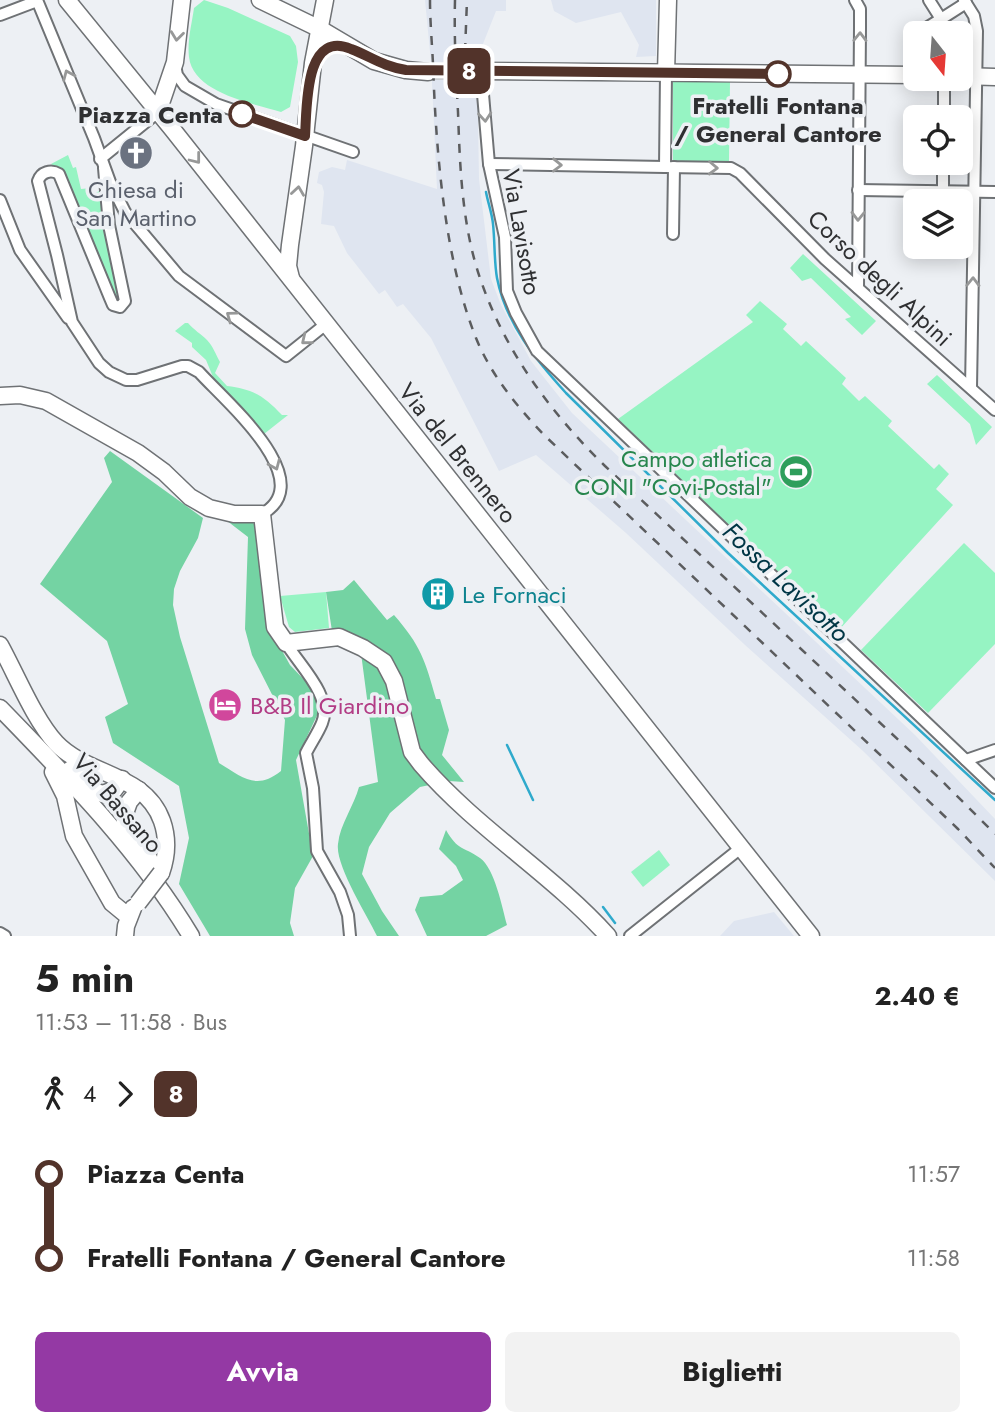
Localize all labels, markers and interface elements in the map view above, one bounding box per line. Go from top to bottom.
north arrow [903,21,973,91]
map controls [903,21,973,259]
one-way arrow [170,31,185,42]
one-way arrow [852,31,868,42]
line badge: 8 [446,48,492,94]
text: 8 [461,53,477,88]
marker: Fratelli Fontana / General Cantore [765,61,791,87]
one-way arrow [62,70,76,82]
place label: Fratelli Fontana / General Cantore [674,88,882,151]
place label: Piazza Centa [78,97,223,132]
marker: Piazza Centa [229,101,255,127]
button: locate [903,105,973,175]
one-way arrow [477,112,492,123]
church icon: Chiesa di San Martino [117,134,155,172]
one-way arrow [187,151,200,163]
one-way arrow [552,157,563,173]
one-way arrow [707,160,718,175]
street label: Via Lavisotto [494,166,550,298]
place label: Chiesa di San Martino [75,172,197,235]
one-way arrow [290,185,305,197]
button: layers [903,189,973,259]
street label: Corso degli Alpini [800,202,960,354]
one-way arrow [850,211,865,222]
one-way arrow [965,276,980,287]
one-way arrow [226,312,239,324]
one-way arrow [302,331,314,344]
street label: Via del Brennero [390,375,526,531]
place label: Campo atletica CONI "Covi-Postal" [574,441,772,504]
sports icon: Campo atletica CONI "Covi-Postal" [777,453,815,491]
one-way arrow [267,458,281,470]
water label: Fossa Lavisotto [714,513,858,651]
building icon: Le Fornaci [419,575,457,613]
place label: Le Fornaci [462,577,567,612]
hotel icon: B&B Il Giardino [206,686,244,724]
place label: B&B Il Giardino [250,688,409,723]
street label: Via Bassano [65,745,171,861]
text: 5 min [35,951,134,1006]
text: 2.40 € [874,977,960,1015]
text: 11:53 – 11:58 · Bus [35,1005,227,1039]
icon: walk [35,1075,73,1113]
icon: forward [106,1075,144,1113]
text: 8 [168,1076,183,1111]
text: 4 [83,1077,96,1111]
text: Piazza Centa [87,1155,244,1193]
text: 11:57 [907,1157,960,1191]
text: Fratelli Fontana / General Cantore [87,1239,506,1277]
text: 11:58 [907,1241,960,1275]
button: Avvia [35,1332,491,1412]
button: Biglietti [505,1332,960,1412]

